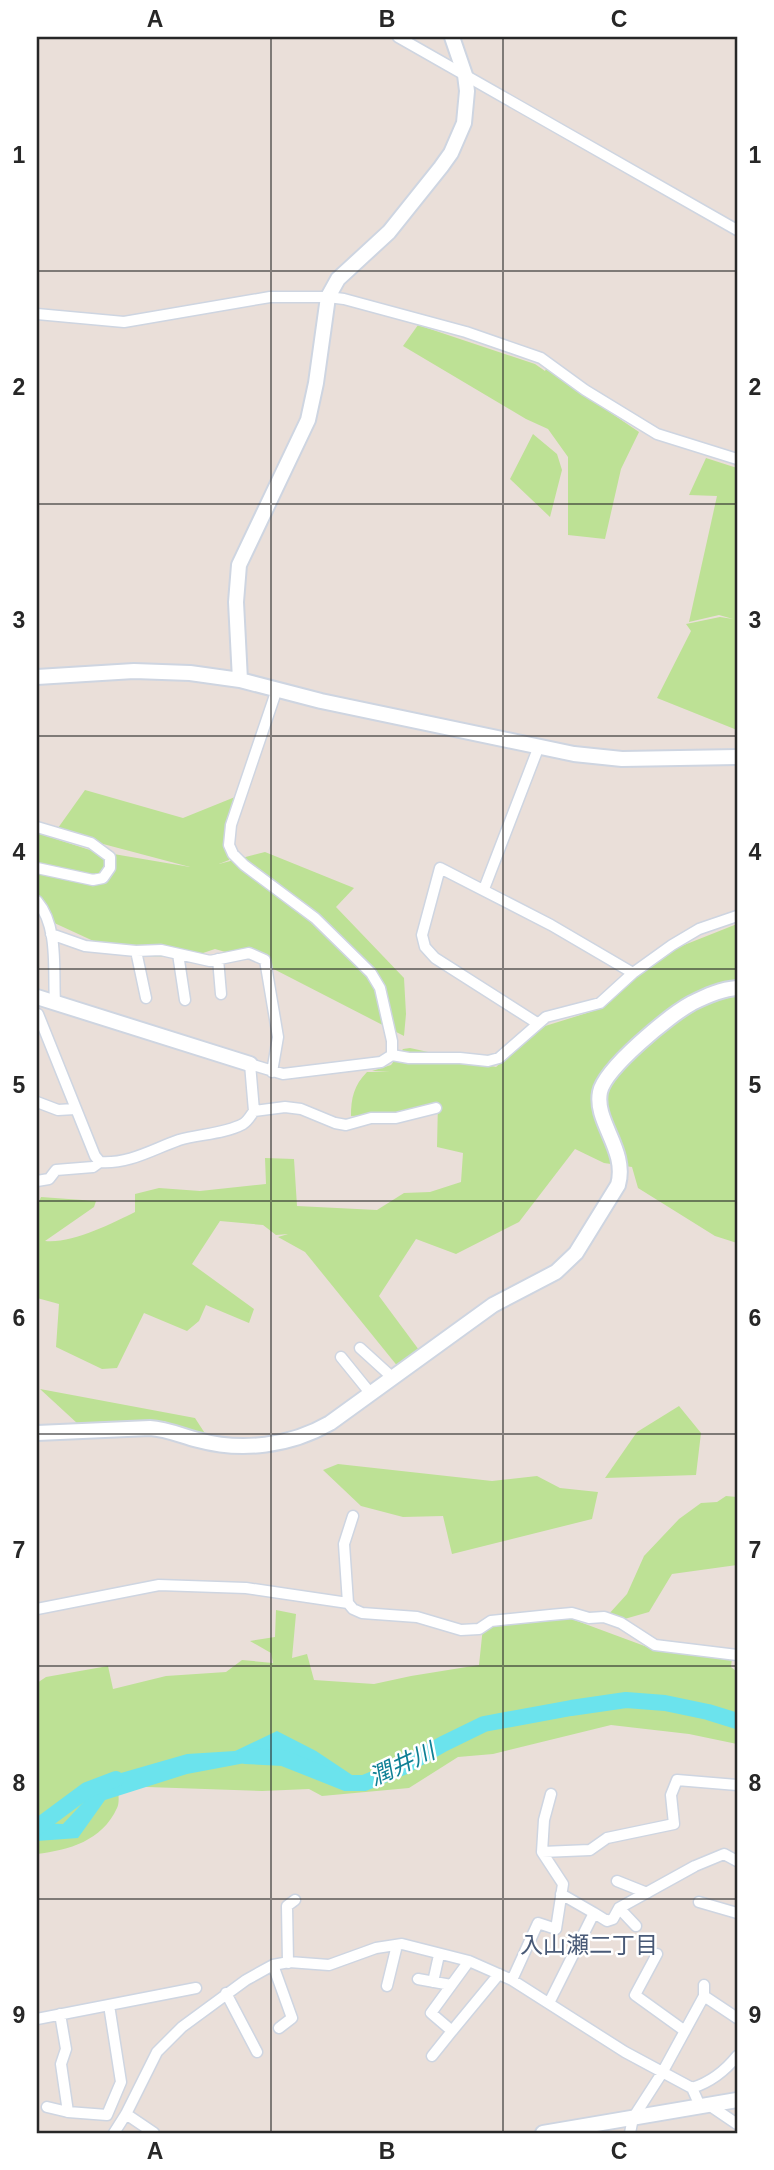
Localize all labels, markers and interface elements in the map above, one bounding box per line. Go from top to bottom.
text: A [147,6,163,32]
text: B [379,6,395,32]
text: C [611,6,627,32]
text: 1 [13,142,26,168]
text: 1 [749,142,762,168]
text: 2 [13,374,25,400]
text: 2 [749,374,761,400]
text: 3 [13,607,25,633]
text: 3 [749,607,761,633]
text: 4 [13,839,26,865]
text: 4 [749,839,762,865]
text: 5 [13,1072,26,1098]
text: 5 [749,1072,762,1098]
text: 6 [13,1305,25,1331]
text: 6 [749,1305,761,1331]
text: 7 [13,1537,25,1563]
text: 7 [749,1537,761,1563]
water label: 潤井川 [365,1736,441,1790]
text: 8 [13,1770,26,1796]
text: 8 [749,1770,762,1796]
district label: 入山瀬二丁目 [520,1932,658,1958]
text: 9 [13,2002,25,2028]
text: 9 [749,2002,761,2028]
text: A [147,2138,163,2164]
text: B [379,2138,395,2164]
text: C [611,2138,627,2164]

